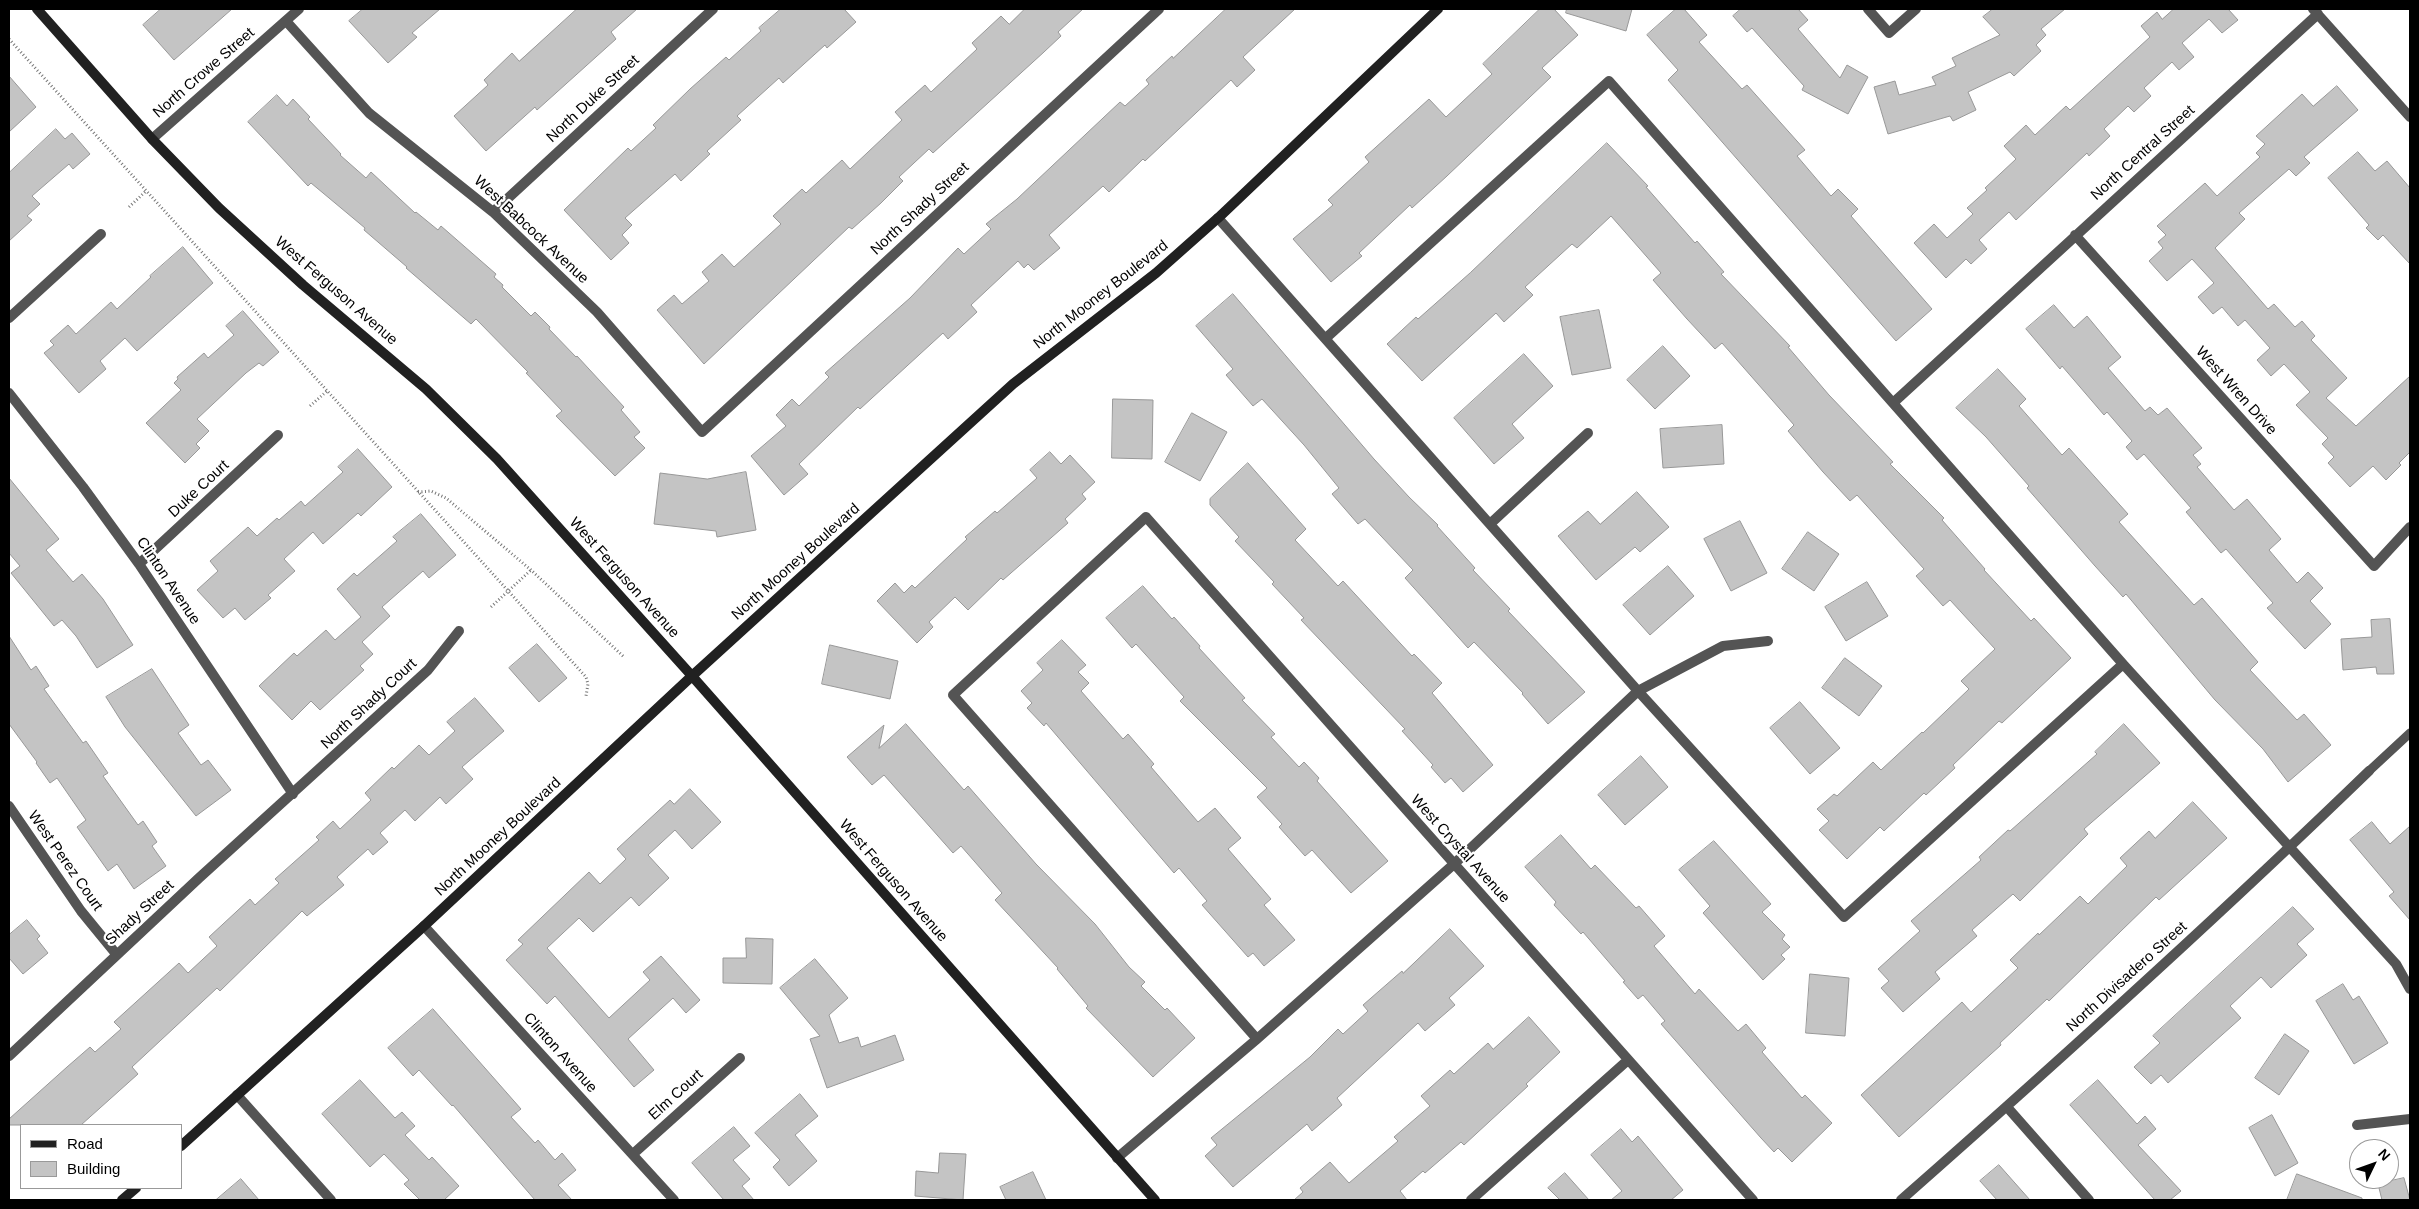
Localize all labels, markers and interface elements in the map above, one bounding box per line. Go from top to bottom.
street label: North Crowe Street [150,24,258,122]
street label: North Duke Street [543,51,643,147]
street label: North Central Street [2087,102,2199,204]
street label: North Shady Street [867,159,973,259]
street label: West Babcock Avenue [470,172,592,288]
street label: West Ferguson Avenue [271,233,401,349]
street label: North Mooney Boulevard [1030,237,1172,353]
street label: West Wren Drive [2192,343,2280,439]
street label: Duke Court [165,457,233,521]
street label: North Mooney Boulevard [728,500,864,624]
street label: West Ferguson Avenue [565,514,683,642]
street label: Clinton Avenue [132,534,204,628]
street label: North Shady Court [317,655,421,753]
street label: North Mooney Boulevard [431,774,565,900]
street label: West Crystal Avenue [1407,791,1513,907]
street label: West Perez Court [24,807,106,915]
street label: West Ferguson Avenue [835,816,951,946]
street label: Shady Street [102,877,178,949]
street label: North Divisadero Street [2063,918,2191,1036]
street label: Clinton Avenue [519,1009,601,1097]
street label: Elm Court [645,1066,707,1124]
legend [20,1124,182,1189]
text: Road [67,1135,103,1152]
north arrow [2349,1139,2399,1189]
text: N [2375,1146,2394,1164]
text: Building [67,1160,120,1177]

